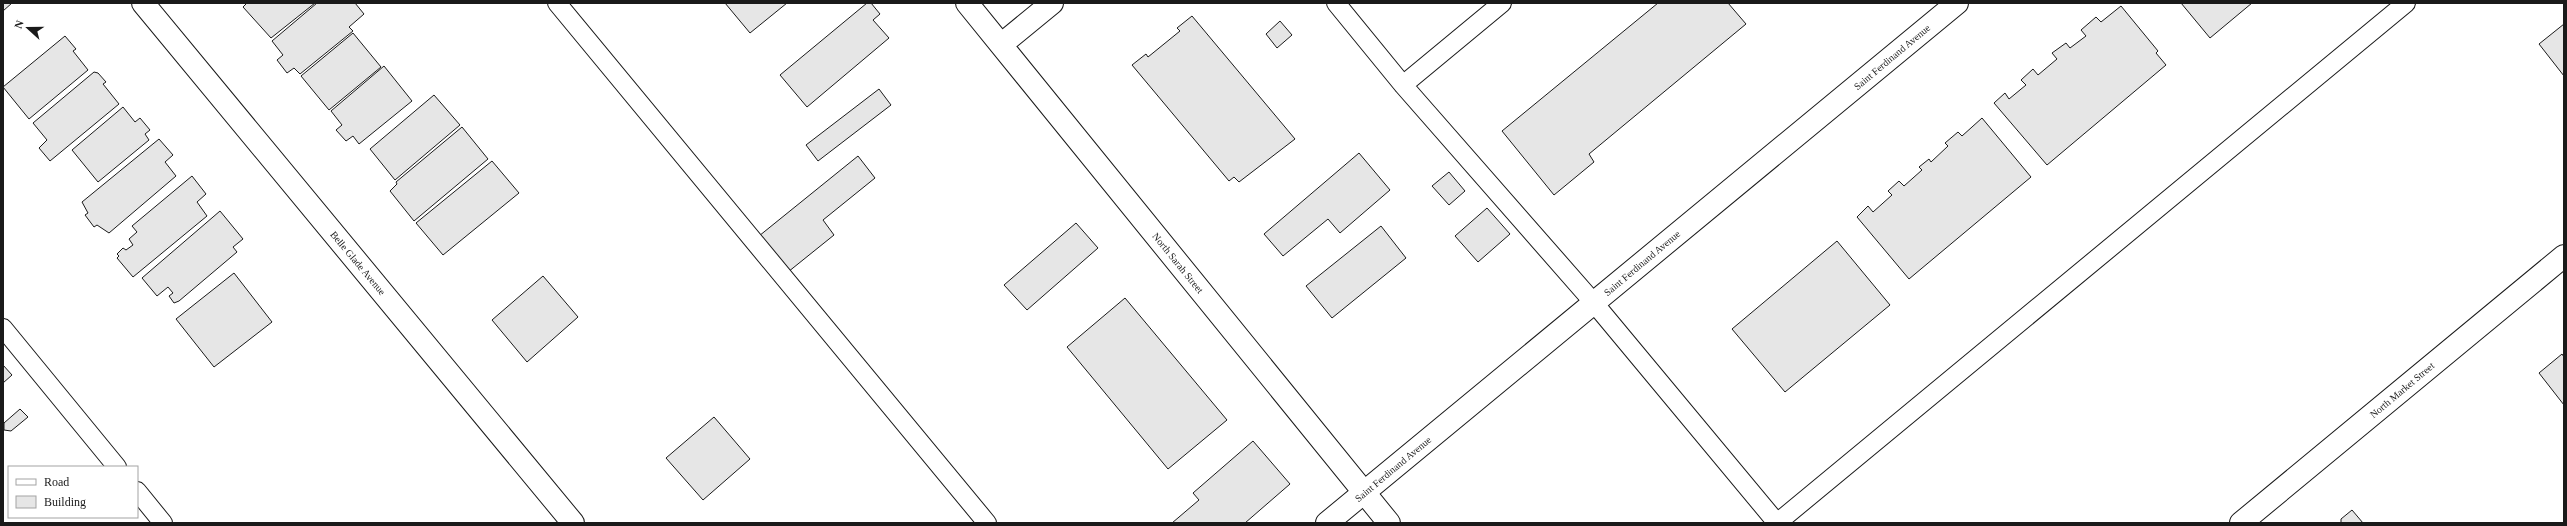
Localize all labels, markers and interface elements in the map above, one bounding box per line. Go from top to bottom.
north arrow [8,8,48,48]
text: N [12,19,26,30]
street label: Saint Ferdinand Avenue [1852,22,1933,92]
street label: Saint Ferdinand Avenue [1602,228,1683,298]
street label: Belle Glade Avenue [328,229,388,298]
street label: North Sarah Street [1150,231,1206,296]
street label: North Market Street [2368,360,2437,420]
street label: Saint Ferdinand Avenue [1353,434,1434,504]
legend [8,466,138,518]
text: Road [44,475,69,489]
text: Building [44,495,86,509]

